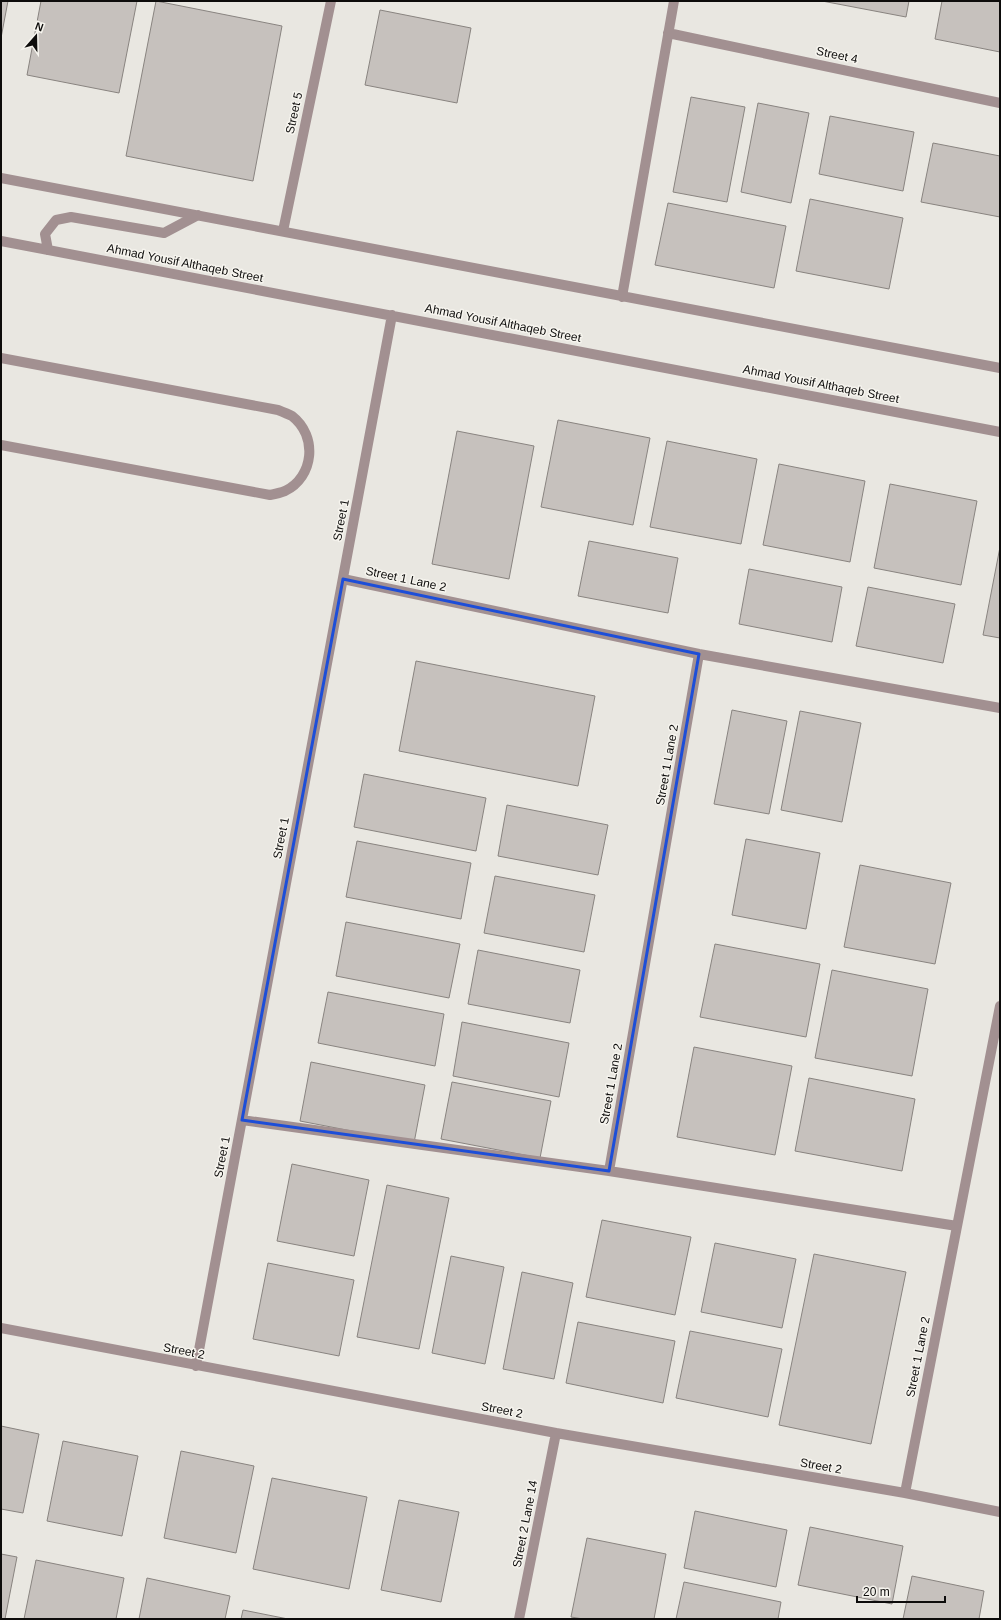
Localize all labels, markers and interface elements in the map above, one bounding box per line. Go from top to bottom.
north arrow [16,16,56,56]
text: N [34,20,45,34]
street label: Street 4 [815,44,859,66]
street label: Street 5 [283,91,305,135]
street label: Ahmad Yousif Althaqeb Street [106,241,265,285]
street label: Ahmad Yousif Althaqeb Street [424,301,583,345]
street label: Ahmad Yousif Althaqeb Street [742,362,901,406]
street label: Street 1 [330,498,352,542]
street label: Street 1 Lane 2 [364,564,448,594]
street label: Street 1 Lane 2 [653,723,681,807]
street label: Street 1 [270,816,292,860]
street label: Street 1 Lane 2 [597,1042,625,1126]
street label: Street 1 [211,1135,233,1179]
street label: Street 1 Lane 2 [903,1315,933,1399]
street label: Street 2 [162,1340,206,1362]
street label: Street 2 [480,1399,524,1421]
street label: Street 2 [799,1455,843,1477]
street label: Street 2 Lane 14 [510,1479,540,1569]
scale bar [857,1578,945,1604]
text: 20 m [863,1585,890,1599]

